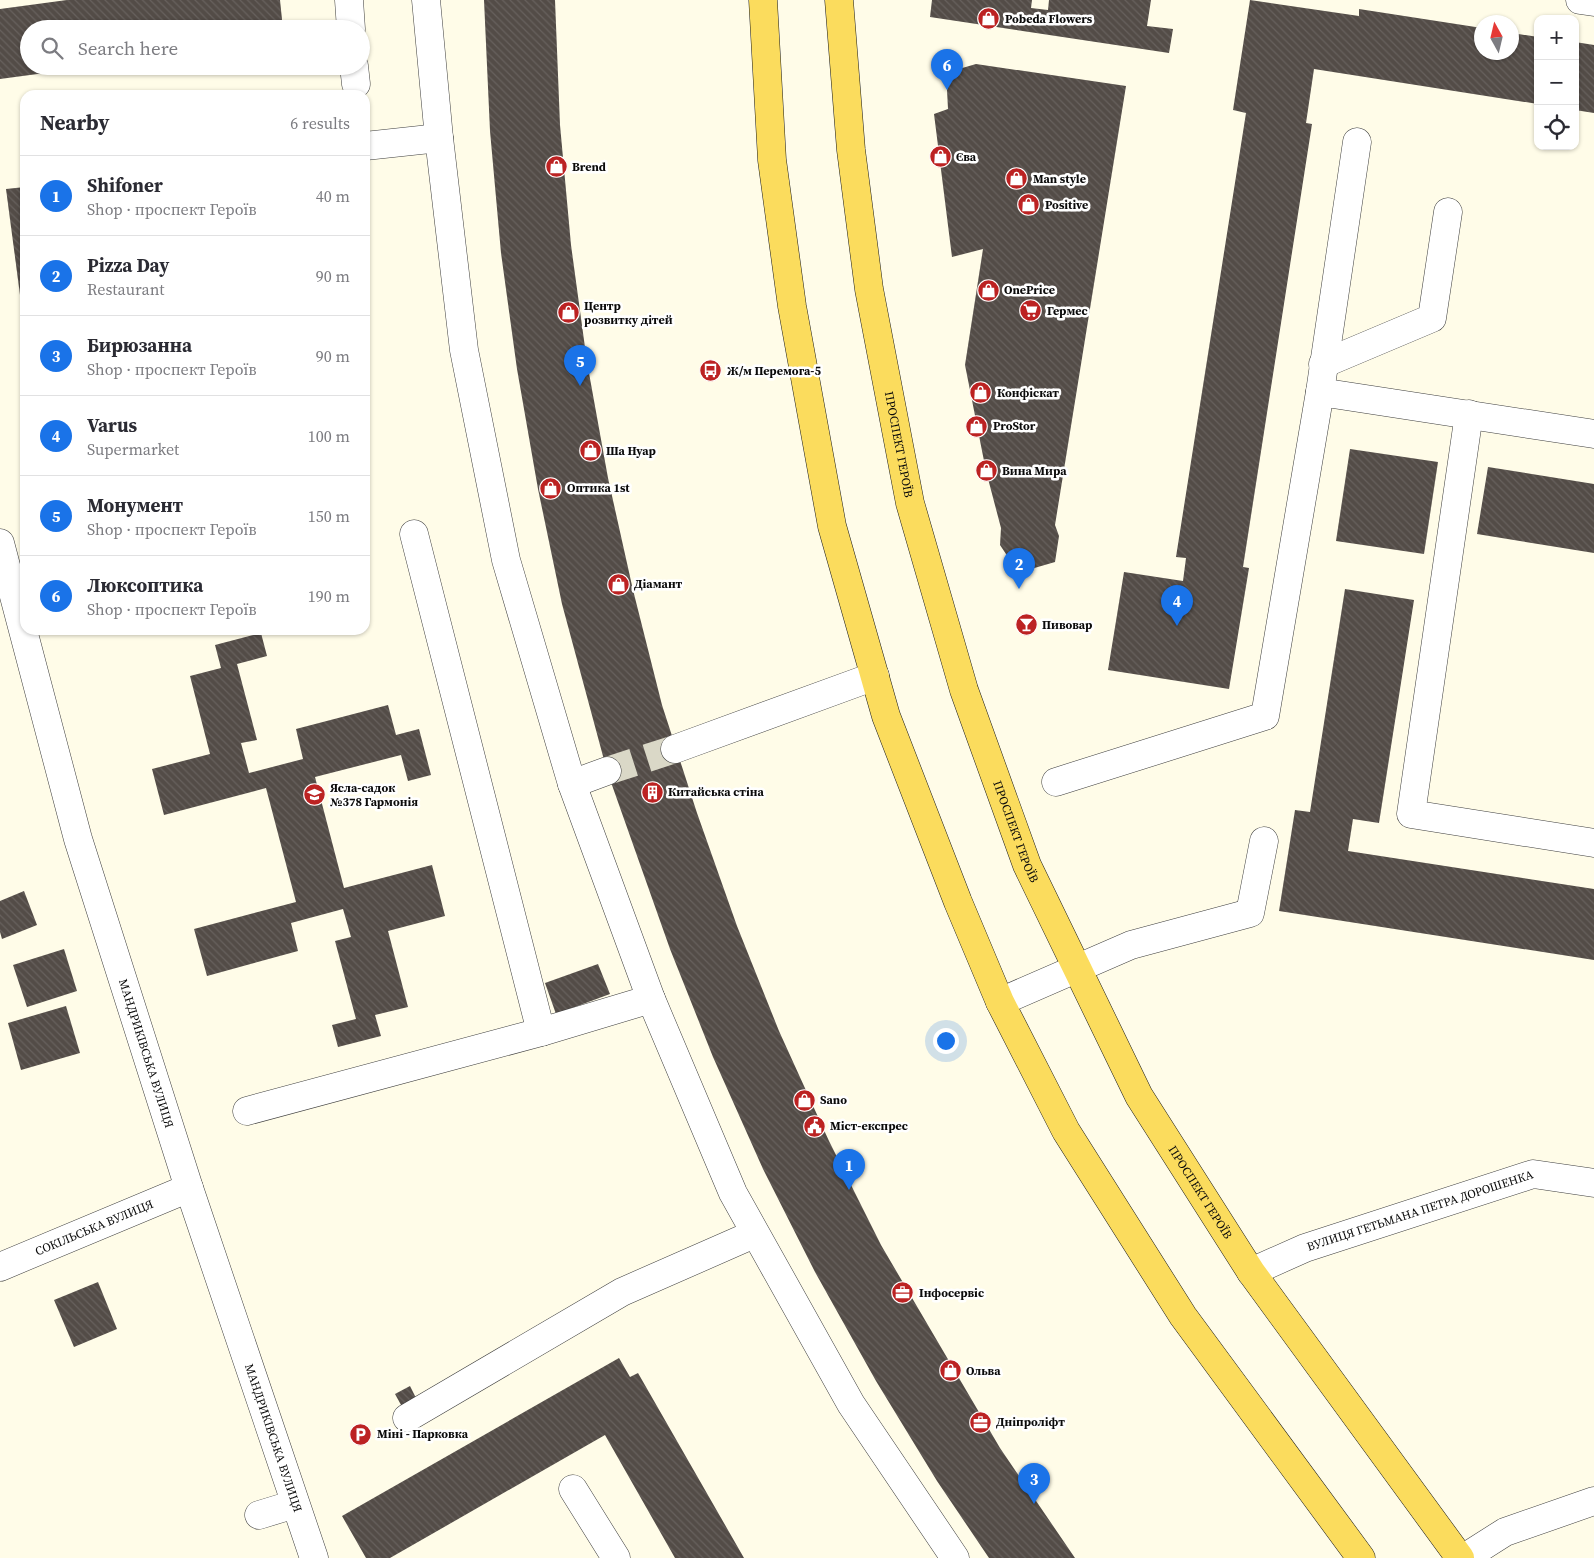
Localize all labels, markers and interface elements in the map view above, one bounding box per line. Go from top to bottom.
shop icon: Pobeda Flowers [977,7,1001,31]
place label: Pobeda Flowers [1005,11,1093,27]
north arrow [1474,15,1519,60]
map controls [1534,15,1579,150]
button: + [1534,15,1579,60]
search box [20,20,370,75]
icon: search [38,34,66,62]
text: Search here [78,35,178,61]
pin: 6 [931,49,963,90]
button: − [1534,60,1579,105]
button: locate [1534,105,1579,150]
text: Nearby [40,108,110,137]
text: 6 results [290,112,350,134]
shop icon: Єва [928,145,952,169]
place label: Єва [956,149,977,165]
shop icon: Brend [544,155,568,179]
place label: Brend [572,159,606,175]
shop icon: Man style [1005,167,1029,191]
place label: Man style [1033,171,1086,187]
text: Shifoner [87,172,163,198]
text: 1 [52,185,60,207]
text: 40 m [316,185,350,207]
shop icon: Positive [1017,193,1041,217]
place label: Positive [1045,197,1088,213]
text: Shop · проспект Героїв [87,198,257,220]
text: Pizza Day [87,252,170,278]
text: 2 [52,265,60,287]
text: 90 m [316,265,350,287]
text: Restaurant [87,278,165,300]
shop icon: OnePrice [976,278,1000,302]
place label: OnePrice [1004,282,1055,298]
place label: Центр розвитку дітей [584,298,673,328]
supermarket icon: Гермес [1019,299,1043,323]
shop icon: Центр розвитку дітей [556,301,580,325]
place label: Гермес [1047,303,1088,319]
text: Бирюзанна [87,332,192,358]
text: 3 [52,345,60,367]
text: 90 m [316,345,350,367]
pin: 5 [564,345,596,386]
text: Shop · проспект Героїв [87,358,257,380]
bus stop icon: Ж/м Перемога-5 [699,359,723,383]
place label: Ж/м Перемога-5 [727,363,821,379]
shop icon: Конфіскат [969,381,993,405]
place label: Конфіскат [997,385,1059,401]
street label: ПРОСПЕКТ ГЕРОЇВ [881,390,917,499]
text: Varus [87,412,137,438]
shop icon: ProStor [965,414,989,438]
place label: ProStor [993,418,1036,434]
text: 4 [52,425,60,447]
text: 100 m [308,425,350,447]
text: Supermarket [87,438,179,460]
shop icon: Ша Нуар [578,439,602,463]
place label: Ша Нуар [606,443,656,459]
shop icon: Вина Мира [974,459,998,483]
place label: Вина Мира [1002,463,1067,479]
shop icon: Оптика 1st [539,476,563,500]
place label: Оптика 1st [567,480,630,496]
text: Монумент [87,492,183,518]
text: 5 [52,505,60,527]
text: 150 m [308,505,350,527]
text: Shop · проспект Героїв [87,518,257,540]
pin: 2 [1003,548,1035,589]
text: Люксоптика [87,572,203,598]
shop icon: Діамант [606,572,630,596]
place label: Діамант [634,576,683,592]
text: 6 [52,585,60,607]
text: 190 m [308,585,350,607]
pin: 4 [1161,585,1193,626]
text: Shop · проспект Героїв [87,598,257,620]
bar icon: Пивовар [1014,613,1038,637]
place label: Пивовар [1042,617,1092,633]
street label: ПРОСПЕКТ ГЕРОЇВ [989,778,1043,886]
place label: Ясла-садок №378 Гармонія [330,780,418,810]
building icon: Китайська стіна [640,780,664,804]
school or university icon: Ясла-садок №378 Гармонія [302,783,326,807]
place label: Китайська стіна [668,784,764,800]
street label: МАНДРИКІВСЬКА ВУЛИЦЯ [115,977,177,1130]
your location [933,1028,959,1054]
shop icon: Sano [792,1088,816,1112]
place label: Sano [820,1092,847,1108]
public building icon: Міст-експрес [802,1114,826,1138]
place label: Міст-експрес [830,1118,908,1134]
street label: ПРОСПЕКТ ГЕРОЇВ [1165,1142,1236,1242]
pin: 1 [833,1149,865,1190]
street label: ВУЛИЦЯ ГЕТЬМАНА ПЕТРА ДОРОШЕНКА [1305,1166,1535,1255]
street label: СОКІЛЬСЬКА ВУЛИЦЯ [33,1196,156,1259]
office icon: Інфосервіс [891,1281,915,1305]
place label: Інфосервіс [919,1285,984,1301]
shop icon: Ольва [938,1359,962,1383]
street label: МАНДРИКІВСЬКА ВУЛИЦЯ [241,1362,306,1514]
place label: Ольва [966,1363,1001,1379]
office icon: Дніпроліфт [968,1410,992,1434]
place label: Дніпроліфт [996,1414,1065,1430]
parking icon: Міні - Парковка [349,1422,373,1446]
place label: Міні - Парковка [377,1426,469,1442]
pin: 3 [1018,1463,1050,1504]

